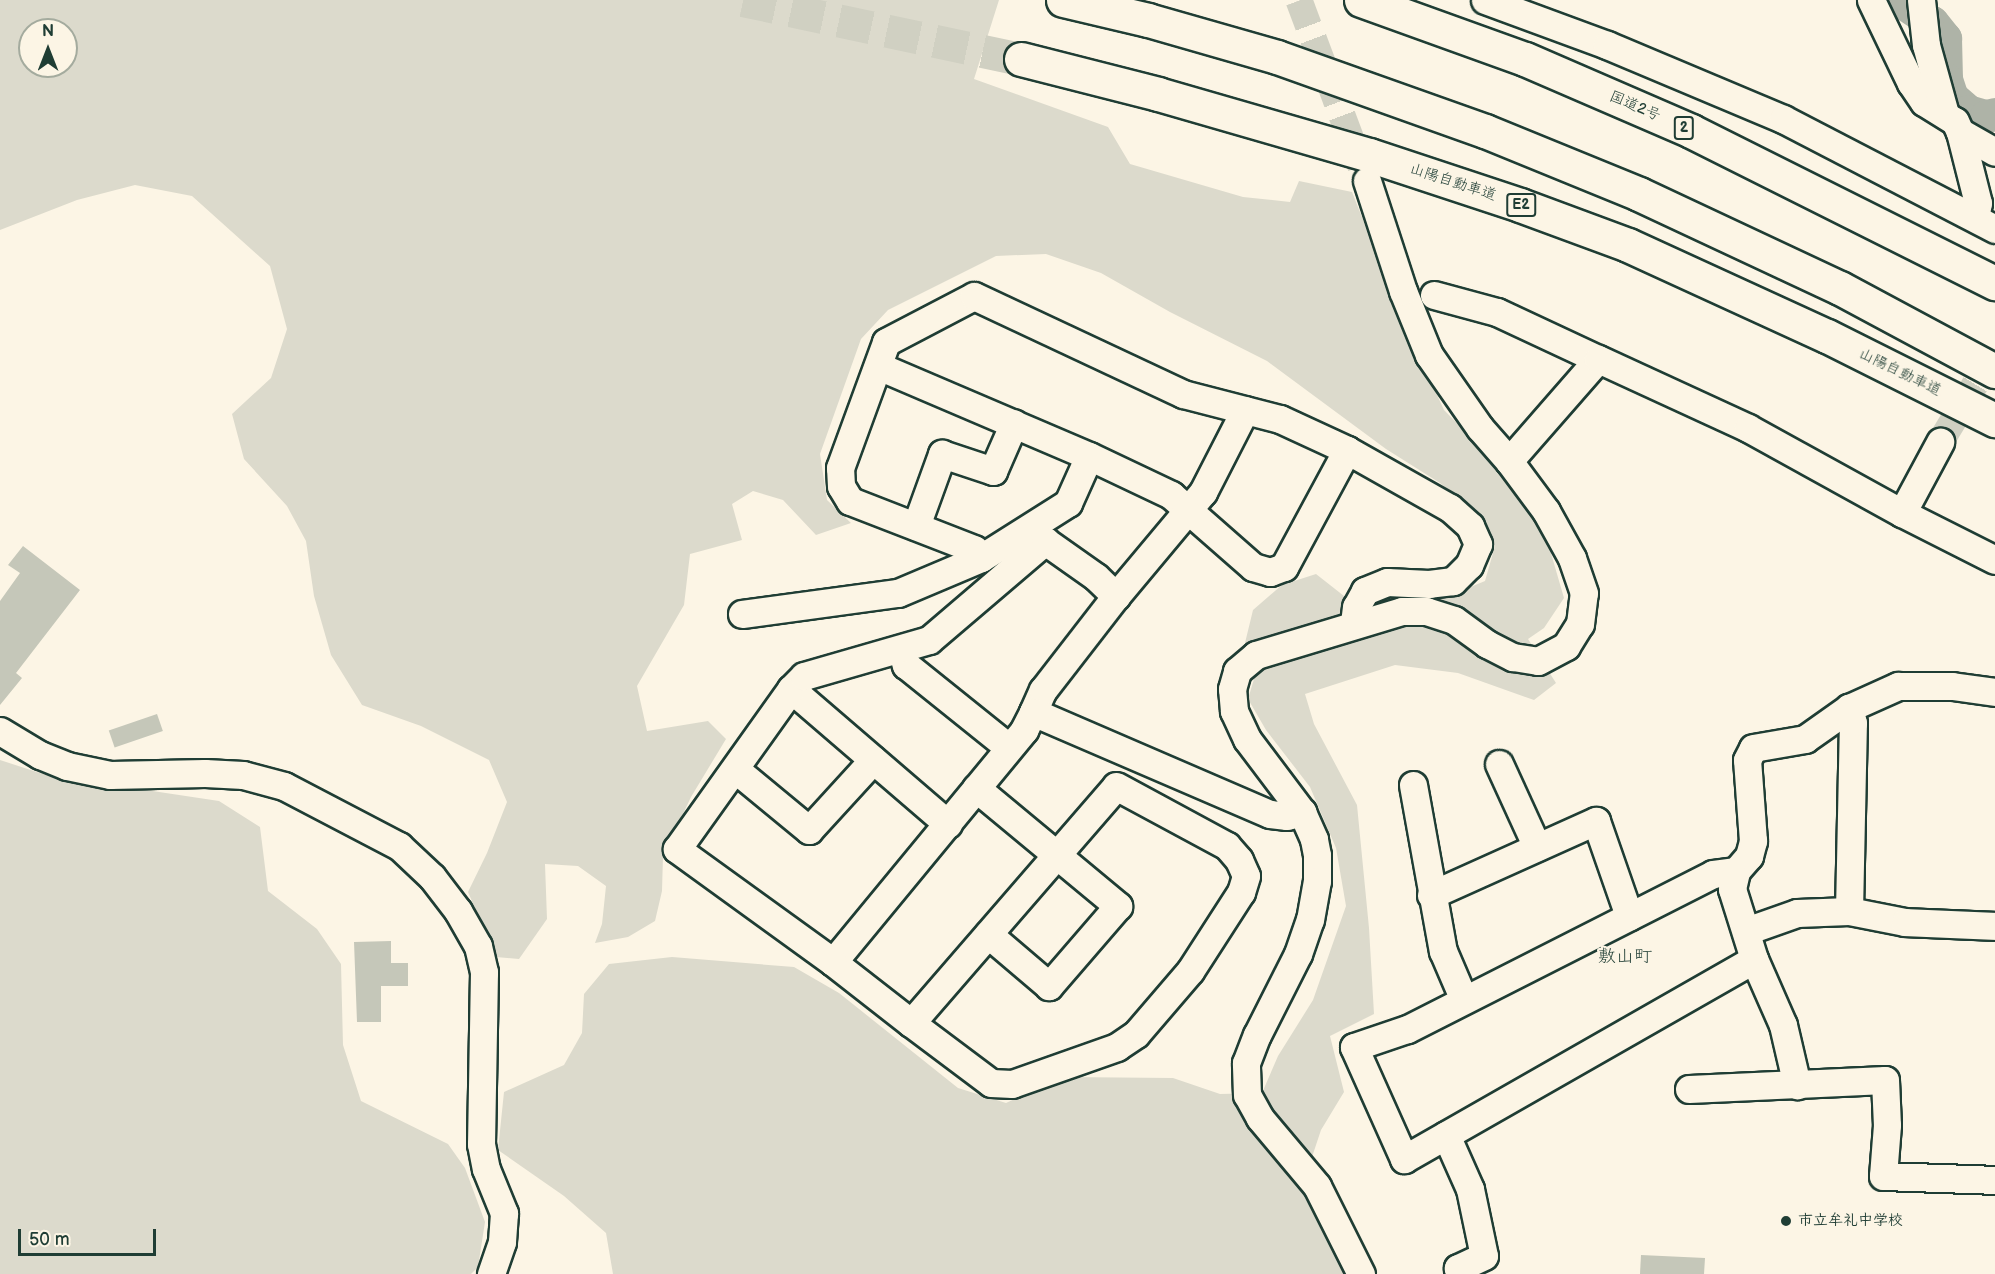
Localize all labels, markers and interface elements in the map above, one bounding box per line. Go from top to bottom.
north arrow [18,18,78,78]
text: N [42,22,54,41]
street label: 国道2号 [1607,87,1663,125]
road number: 2 [1674,117,1694,139]
street label: 山陽自動車道 [1407,160,1499,204]
road number: E2 [1506,194,1536,216]
street label: 山陽自動車道 [1856,344,1944,400]
district label: 敷山町 [1598,946,1652,968]
place label: 市立牟礼中学校 [1798,1212,1903,1230]
marker: 市立牟礼中学校 [1779,1214,1793,1228]
scale bar [21,1217,159,1255]
text: 50 m [29,1229,70,1250]

